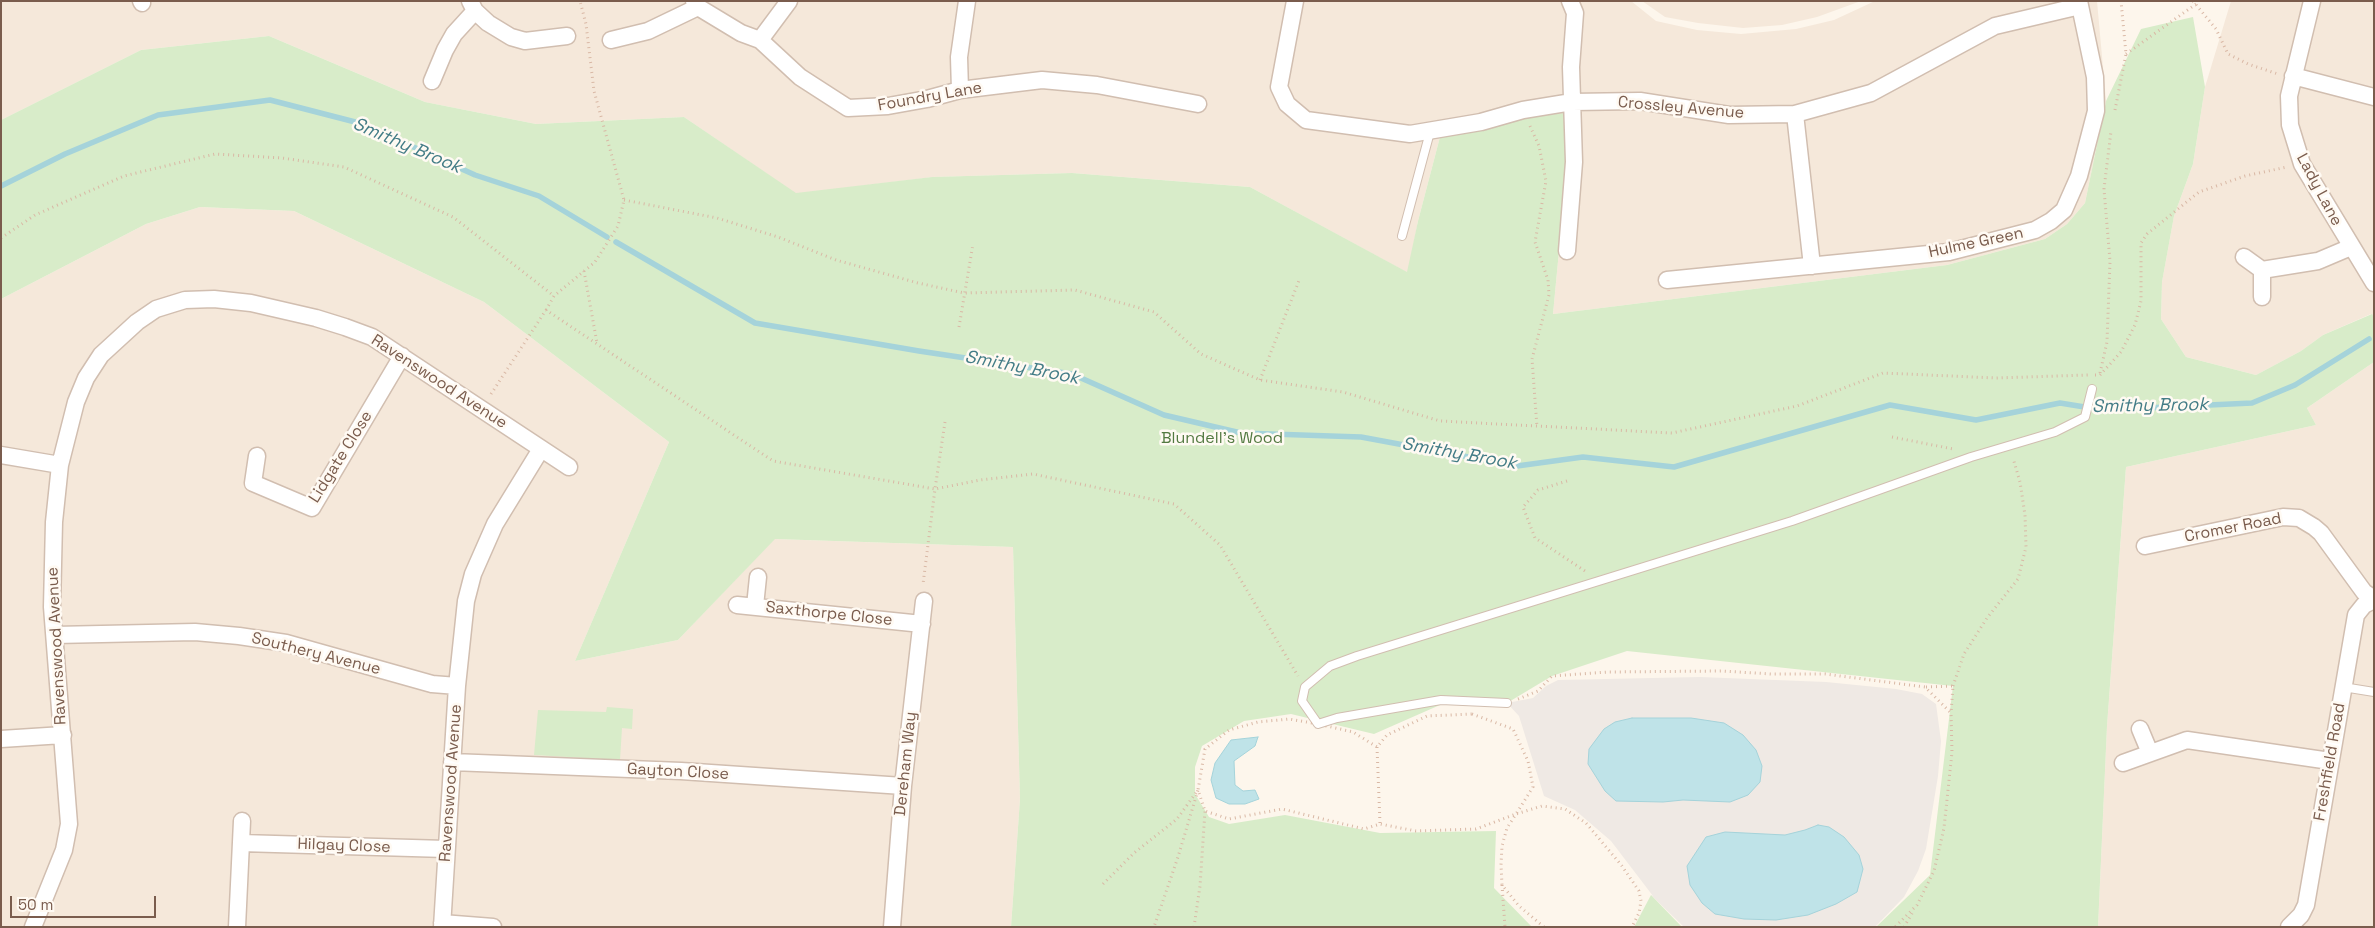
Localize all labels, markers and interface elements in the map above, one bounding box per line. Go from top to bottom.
street label: Foundry Lane [876,78,984,116]
street label: Crossley Avenue [1617,93,1745,123]
water label: Smithy Brook [349,113,465,179]
street label: Lady Lane [2292,151,2346,229]
street label: Hulme Green [1927,224,2025,262]
street label: Ravenswood Avenue [367,331,511,433]
water label: Smithy Brook [963,346,1081,390]
water label: Smithy Brook [2092,394,2208,418]
street label: Lidgate Close [305,408,377,506]
park label: Blundell's Wood [1161,429,1283,449]
water label: Smithy Brook [1400,433,1518,475]
street label: Cromer Road [2183,509,2283,547]
street label: Ravenswood Avenue [43,567,71,725]
street label: Saxthorpe Close [765,598,893,630]
street label: Southery Avenue [249,629,383,679]
street label: Freshfield Road [2310,701,2350,823]
street label: Ravenswood Avenue [436,703,466,863]
street label: Dereham Way [891,711,921,817]
street label: Gayton Close [626,760,730,784]
street label: Hilgay Close [297,835,391,857]
scale bar [12,886,159,918]
text: 50 m [18,895,53,914]

